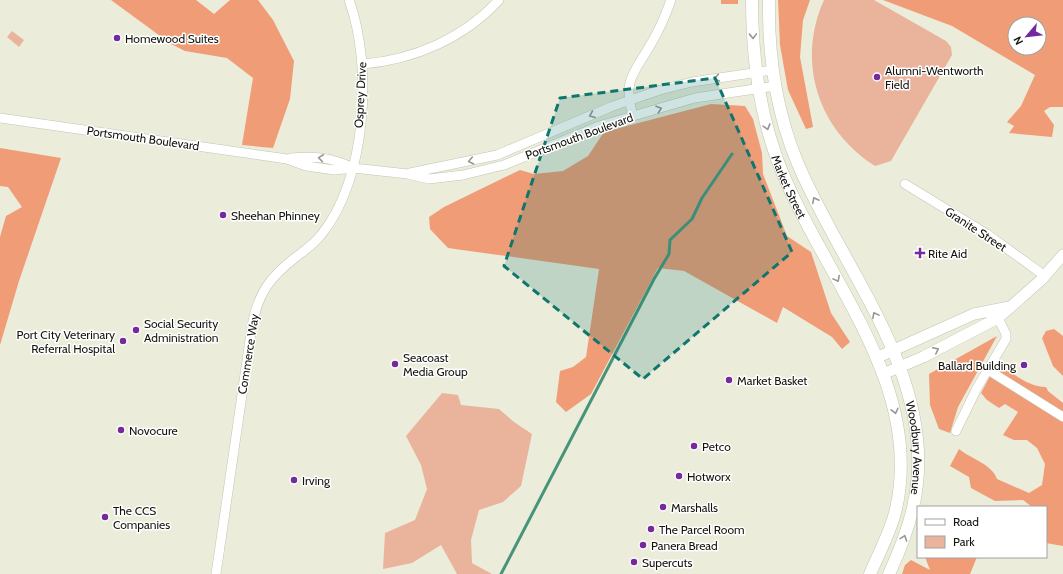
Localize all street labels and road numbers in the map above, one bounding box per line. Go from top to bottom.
street label: Osprey Drive [351,62,369,128]
street label: Portsmouth Boulevard [523,110,635,162]
street label: Portsmouth Boulevard [86,123,200,153]
street label: Market Street [769,153,810,221]
street label: Granite Street [942,204,1010,254]
street label: Commerce Way [234,313,262,395]
street label: Woodbury Avenue [903,399,926,496]

